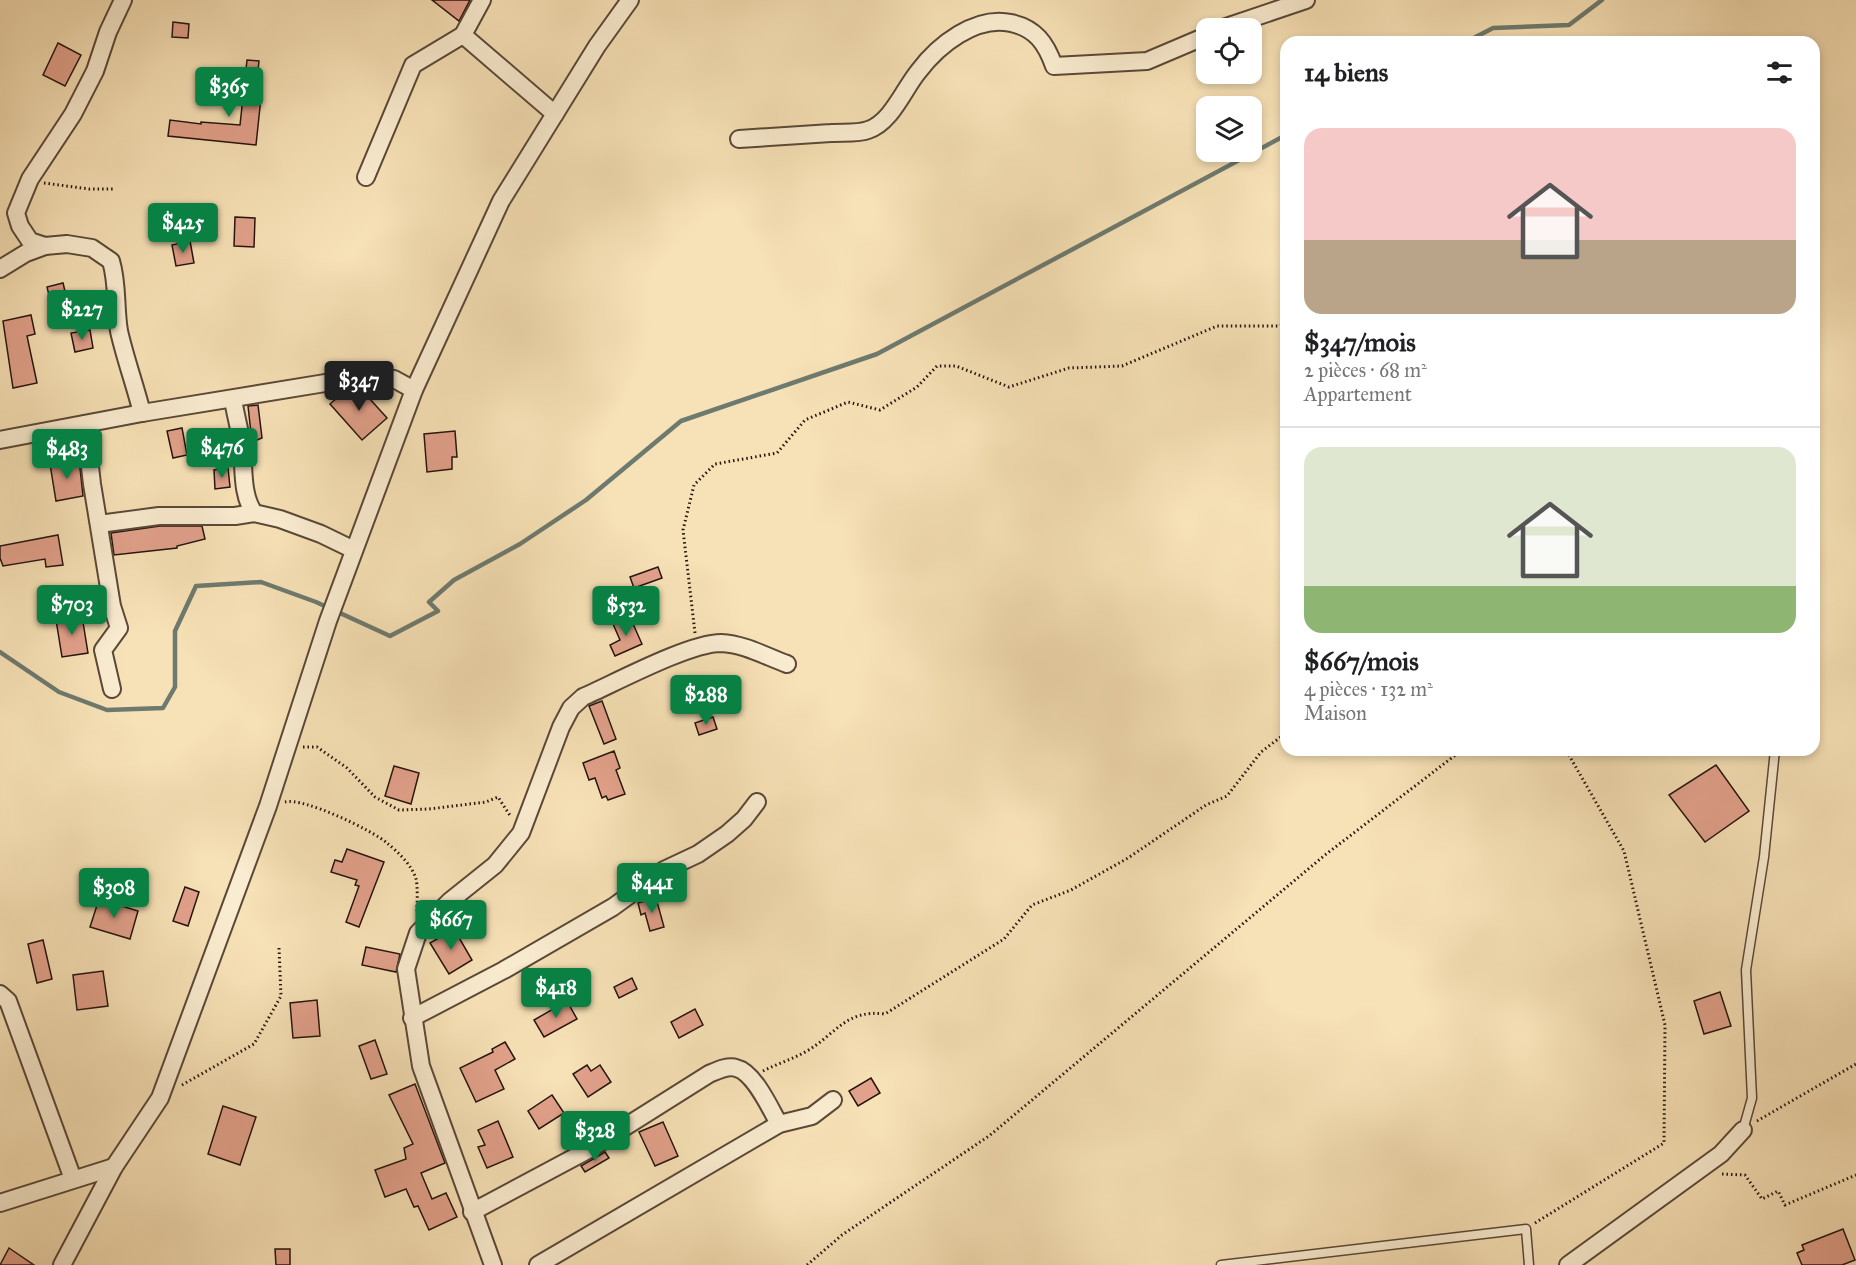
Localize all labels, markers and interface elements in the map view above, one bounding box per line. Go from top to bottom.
map controls [1196,18,1262,162]
button: locate [1196,18,1262,84]
text: 14 biens [1304,56,1388,88]
icon: filters [1763,56,1796,89]
pin: $365 [193,67,265,118]
text: $365 [209,74,249,98]
button: layers [1196,96,1262,162]
icon: home [1496,167,1604,275]
pin: $425 [147,203,219,254]
text: $425 [162,210,204,234]
pin: $227 [46,290,118,341]
text: $227 [61,297,103,321]
text: $347/mois [1304,326,1416,358]
text: 2 pièces · 68 m² [1304,358,1427,382]
pin: $347 [323,361,395,412]
text: $347 [339,368,379,392]
text: Appartement [1304,382,1412,406]
pin: $476 [186,428,258,479]
pin: $483 [31,429,103,480]
text: $476 [200,435,244,459]
text: $483 [46,436,88,460]
icon: home [1496,486,1604,594]
pin: $703 [36,585,108,636]
pin: $532 [590,586,662,637]
text: $703 [51,592,93,616]
text: $532 [606,593,646,617]
text: $667/mois [1304,645,1419,677]
pin: $288 [670,675,742,726]
text: 4 pièces · 132 m² [1304,677,1433,701]
text: $288 [684,682,728,706]
text: Maison [1304,701,1367,725]
pin: $441 [616,863,688,914]
pin: $308 [78,868,150,919]
text: $441 [631,870,673,894]
text: $308 [93,875,135,899]
pin: $667 [415,900,487,951]
text: $667 [429,907,473,931]
pin: $418 [520,968,592,1019]
text: $418 [535,975,577,999]
pin: $328 [559,1111,631,1162]
text: $328 [575,1118,615,1142]

